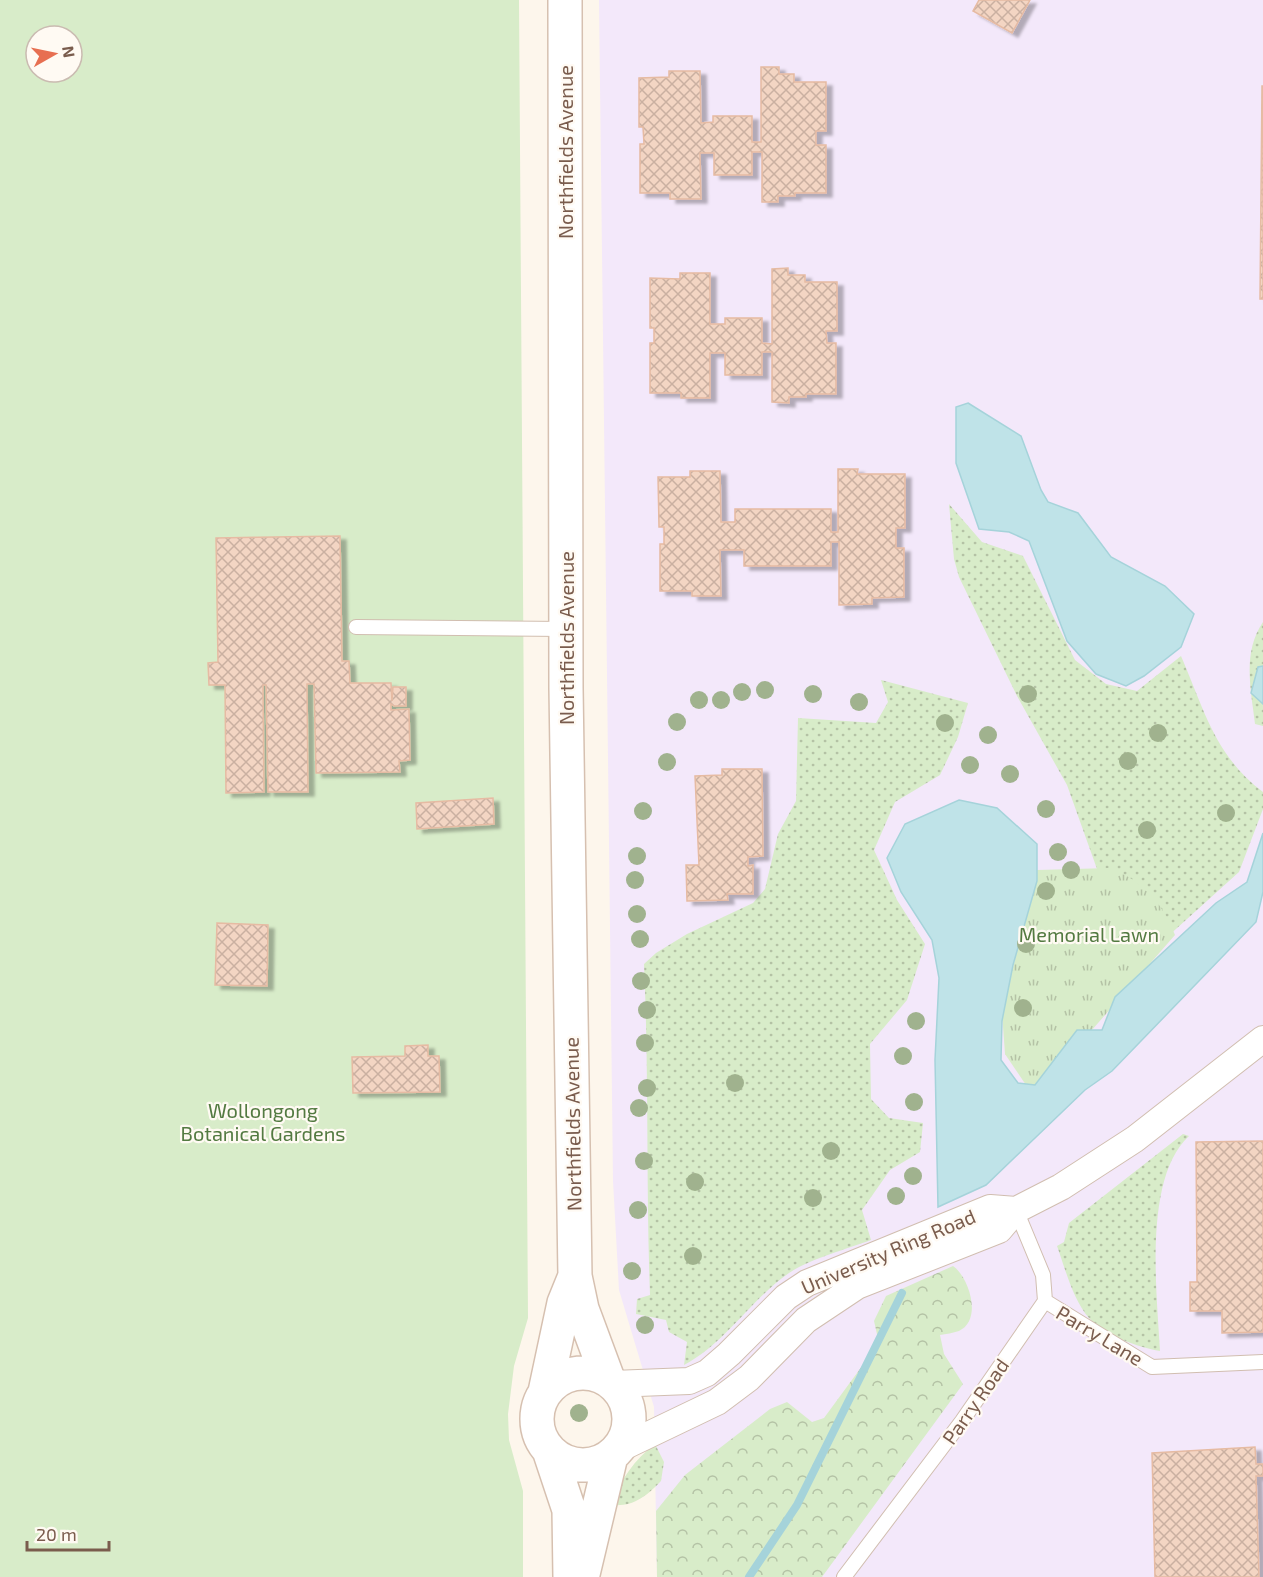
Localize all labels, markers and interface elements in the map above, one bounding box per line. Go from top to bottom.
north arrow [24,24,84,84]
text: N [59,44,80,59]
street label: Northfields Avenue [553,65,577,239]
street label: Northfields Avenue [554,551,578,725]
park label: Memorial Lawn [1019,922,1159,946]
street label: Northfields Avenue [558,1037,586,1211]
park label: Wollongong Botanical Gardens [181,1098,345,1145]
street label: University Ring Road [797,1203,979,1299]
street label: Parry Lane [1052,1300,1148,1370]
street label: Parry Road [937,1353,1013,1449]
scale bar [27,1514,110,1552]
text: 20 m [36,1523,77,1545]

